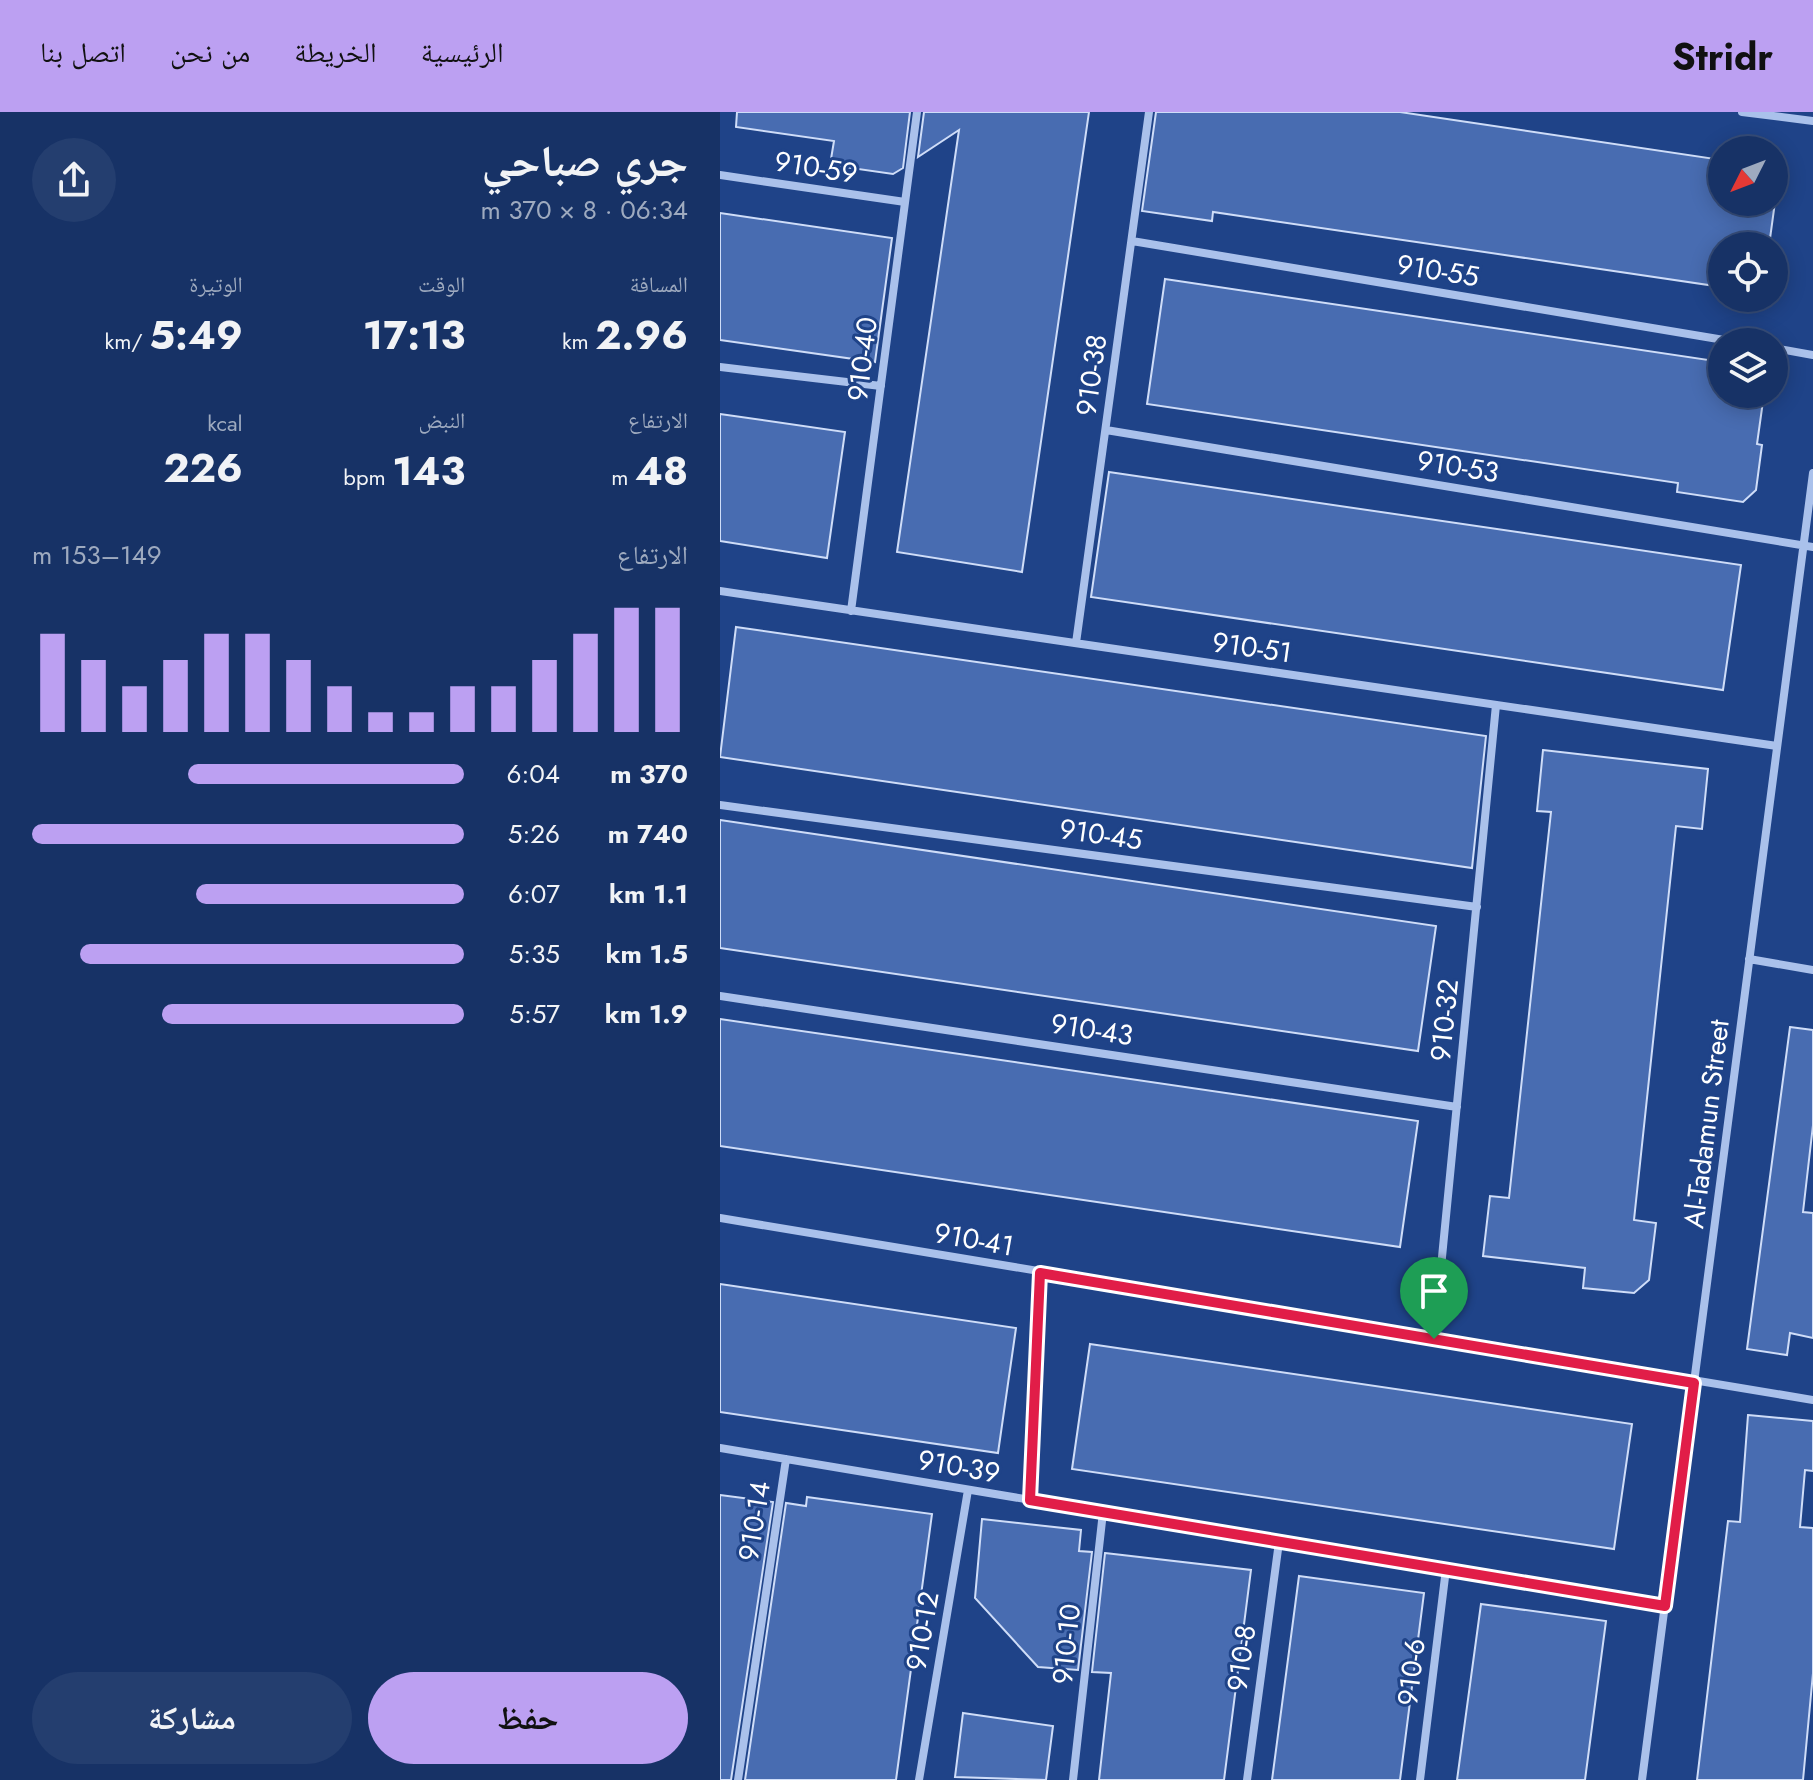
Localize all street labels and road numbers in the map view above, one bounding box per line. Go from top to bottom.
street label: 910-59 [772,141,860,194]
street label: 910-55 [1394,244,1482,297]
street label: 910-40 [837,315,888,404]
street label: 910-38 [1065,332,1118,419]
street label: 910-53 [1414,440,1502,493]
street label: 910-51 [1210,622,1294,673]
street label: 910-45 [1057,808,1145,861]
street label: 910-32 [1420,977,1469,1063]
street label: 910-43 [1048,1003,1136,1056]
street label: Al-Tadamun Street [1673,1017,1740,1231]
street label: 910-41 [931,1212,1017,1267]
street label: 910-39 [915,1439,1003,1494]
street label: 910-14 [728,1478,781,1564]
street label: 910-12 [895,1588,950,1674]
street label: 910-10 [1042,1602,1091,1686]
street label: 910-8 [1217,1622,1266,1694]
street label: 910-6 [1387,1636,1436,1708]

